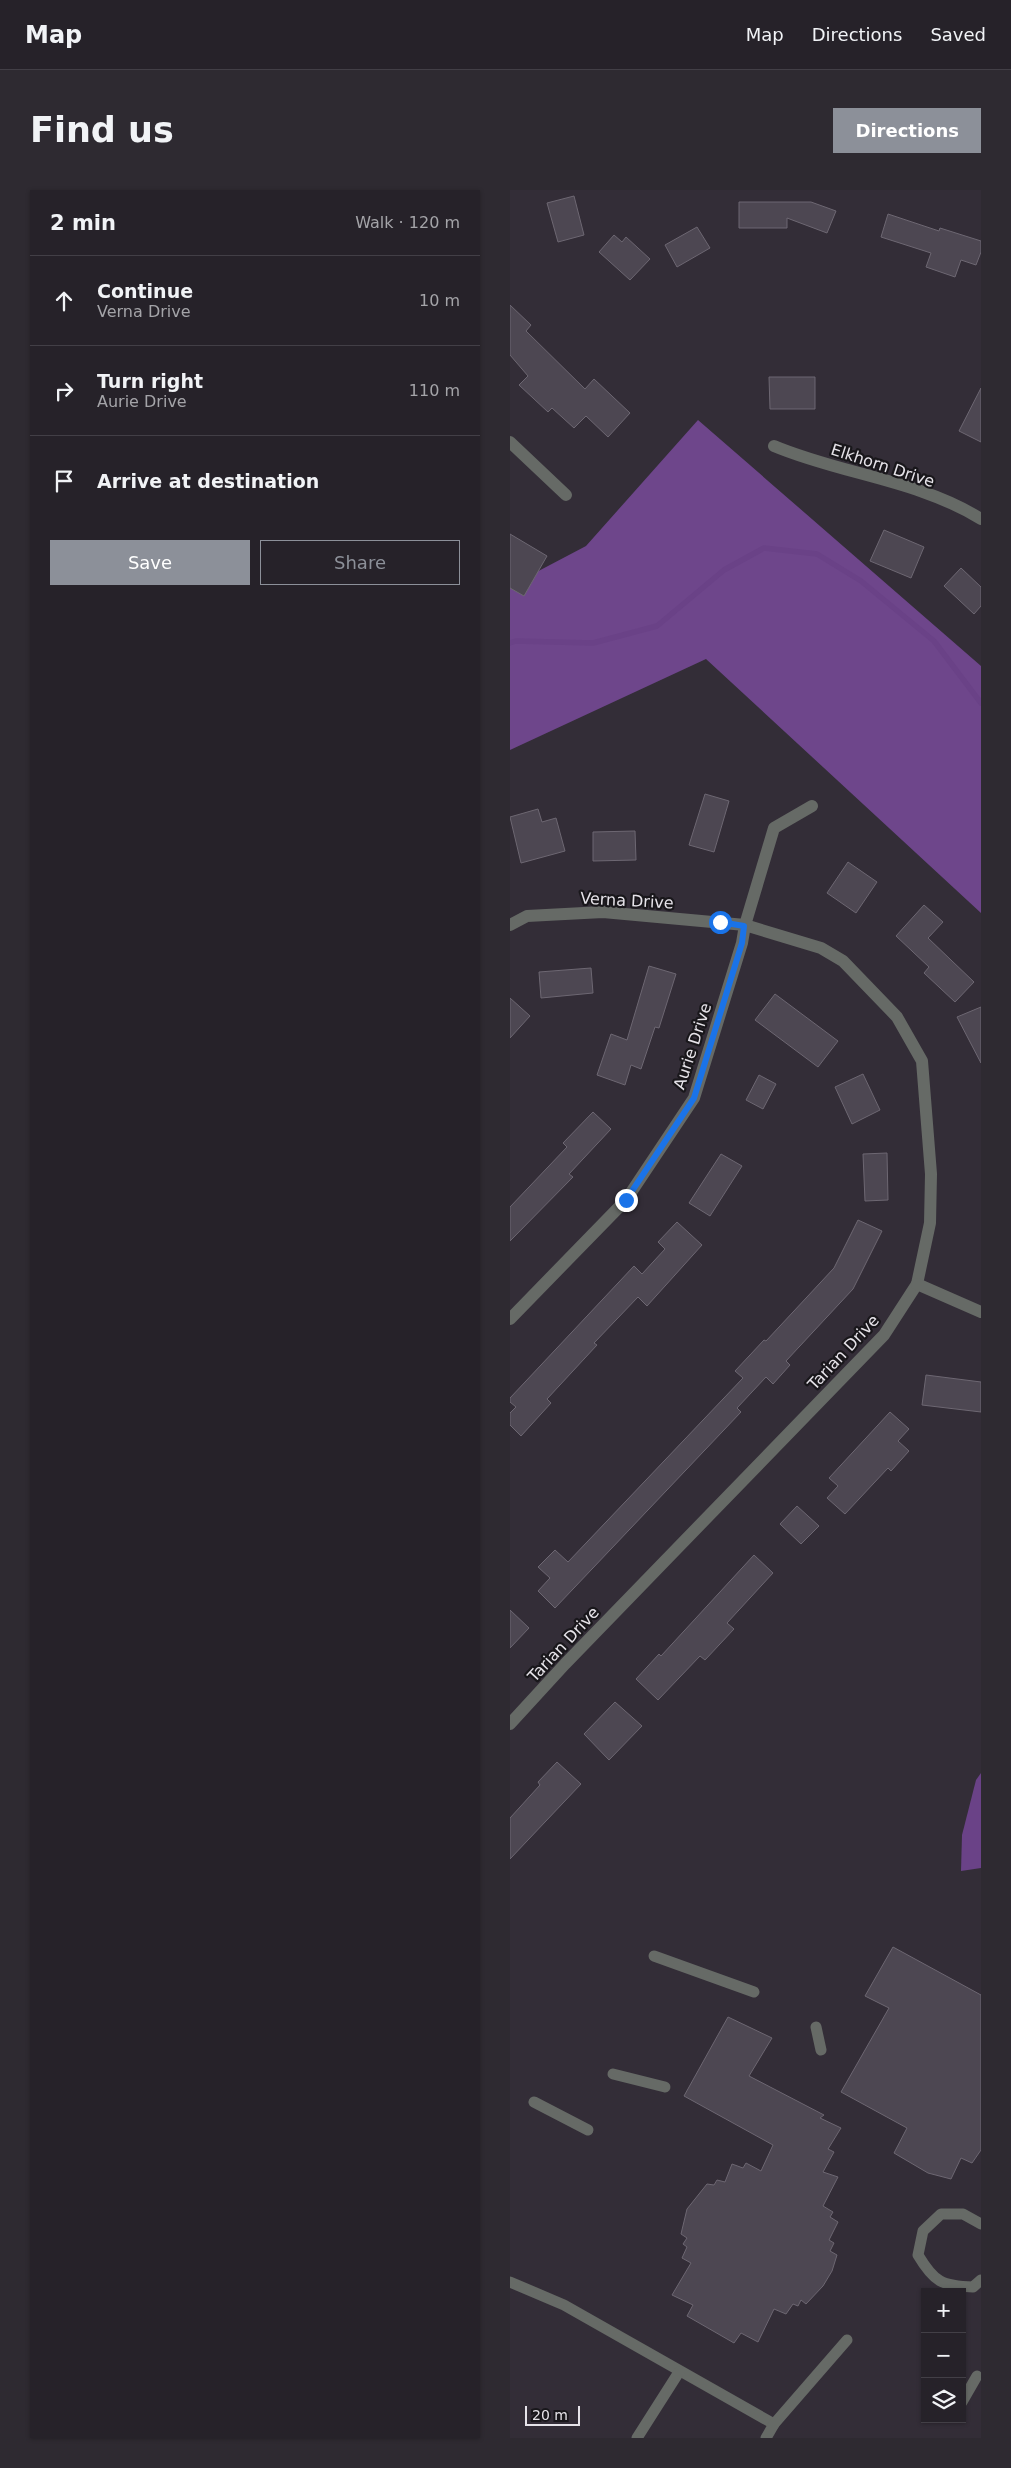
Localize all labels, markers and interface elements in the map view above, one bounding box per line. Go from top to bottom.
text: Map [25,21,82,49]
text: Map [746,24,784,45]
text: Directions [812,24,902,45]
text: Saved [930,24,986,45]
button: Directions [833,108,981,153]
text: Find us [30,110,174,150]
text: 2 min [50,211,116,235]
text: Walk · 120 m [355,213,460,232]
text: Continue [97,280,193,302]
icon: ahead [50,287,78,315]
text: 10 m [419,291,460,310]
text: Verna Drive [97,302,191,321]
text: Turn right [97,370,203,392]
icon: right [50,377,78,405]
text: 110 m [409,381,460,400]
text: Aurie Drive [97,392,187,411]
street label: Elkhorn Drive [829,440,937,491]
icon: arrive [50,467,78,495]
text: Arrive at destination [97,470,319,492]
button: Save [50,540,250,585]
button: Share [260,540,460,585]
street label: Verna Drive [580,889,674,912]
route start [709,911,732,934]
street label: Aurie Drive [670,1001,715,1092]
route end [615,1189,638,1212]
street label: Tarian Drive [803,1311,883,1395]
street label: Tarian Drive [523,1603,603,1687]
map controls [921,2288,966,2423]
button: + [921,2288,966,2333]
button: − [921,2333,966,2378]
button: layers [921,2378,966,2423]
scale bar [525,2403,580,2426]
text: 20 m [532,2407,568,2423]

